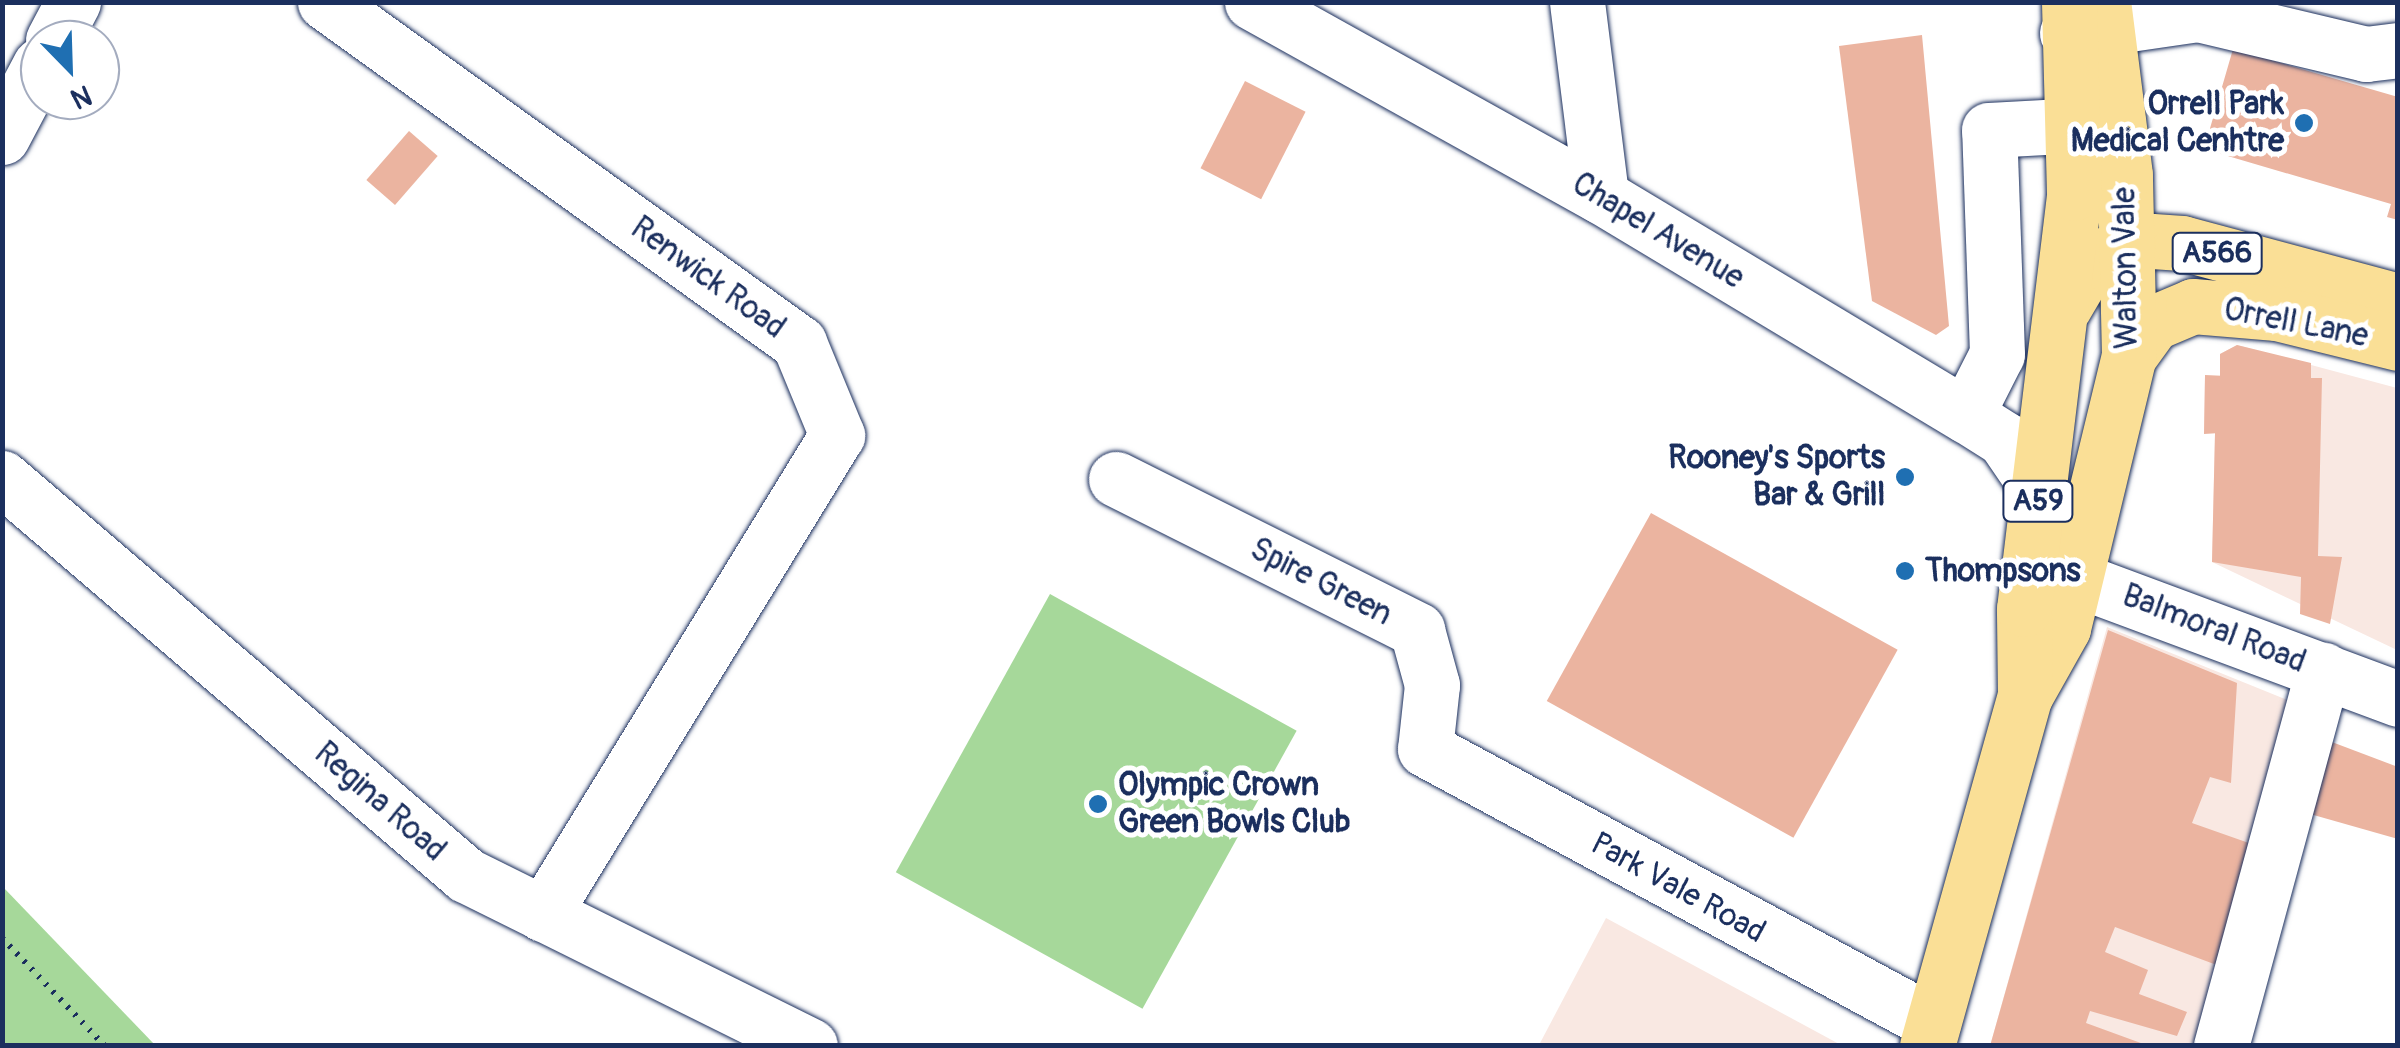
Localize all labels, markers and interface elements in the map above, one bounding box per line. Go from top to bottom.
north arrow [20,20,120,120]
text: N [66,76,97,116]
place label: Orrell Park Medical Cenhtre [2071,86,2284,161]
marker: Orrell Park Medical Cenhtre [2293,112,2315,134]
street label: Chapel Avenue [1565,165,1751,297]
street label: Walton Vale [2105,187,2147,349]
street label: Renwick Road [623,209,793,347]
road number: A566 [2170,228,2264,278]
street label: Orrell Lane [2221,290,2371,356]
place label: Rooney's Sports Bar & Grill [1668,440,1885,515]
marker: Rooney's Sports Bar & Grill [1894,466,1916,488]
road number: A59 [2000,476,2076,526]
street label: Spire Green [1244,530,1398,634]
place label: Thompsons [1925,552,2080,590]
marker: Thompsons [1894,560,1916,582]
street label: Balmoral Road [2117,576,2311,682]
street label: Regina Road [306,734,454,870]
place label: Olympic Crown Green Bowls Club [1118,767,1351,842]
marker: Olympic Crown Green Bowls Club [1087,793,1109,815]
street label: Park Vale Road [1584,824,1772,952]

